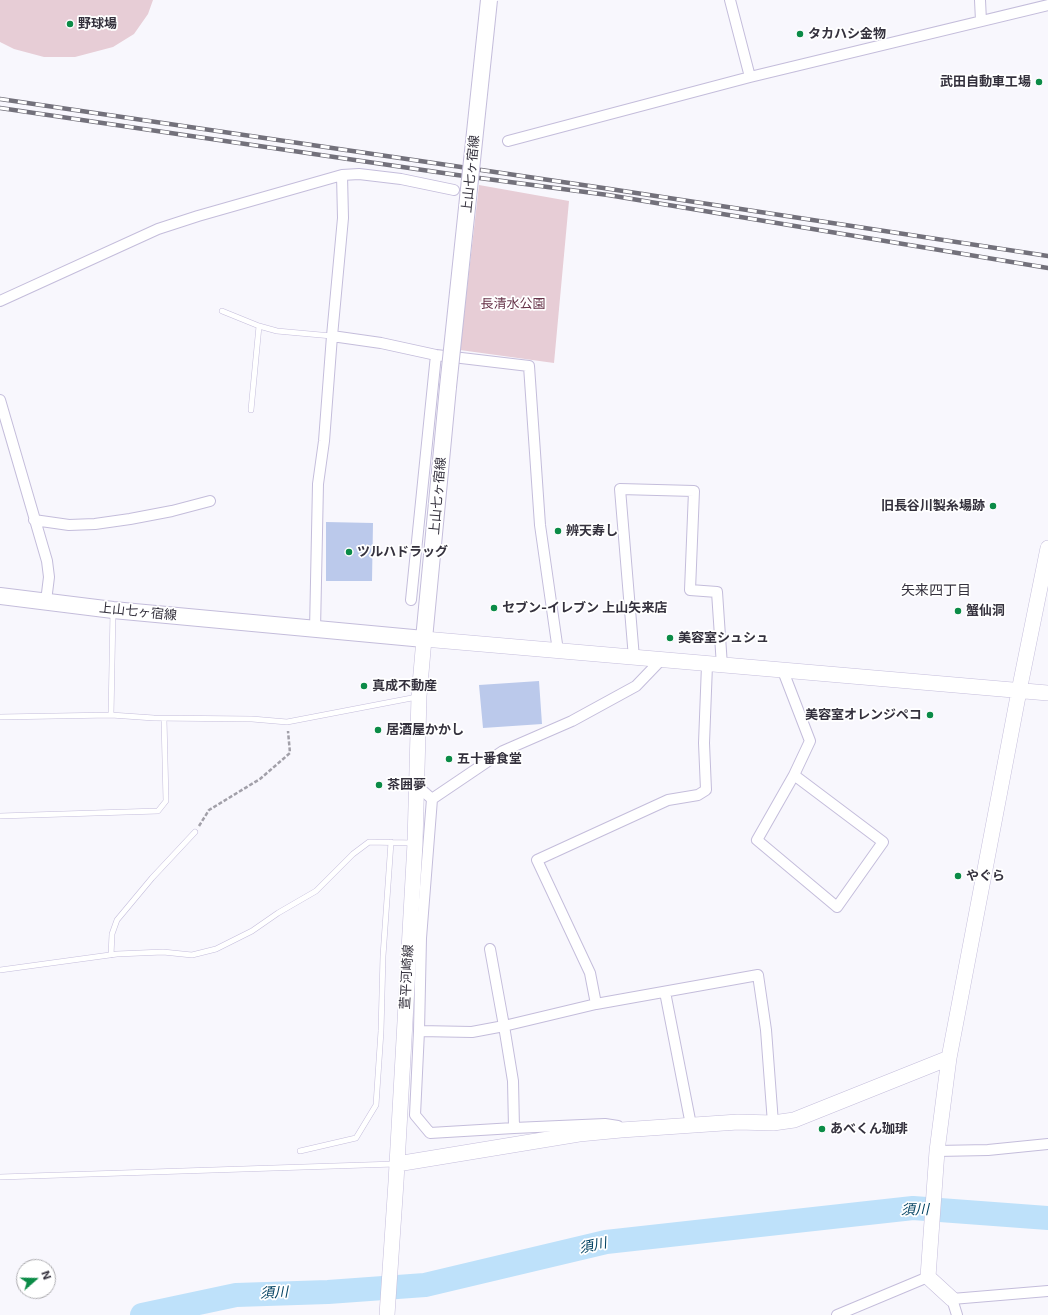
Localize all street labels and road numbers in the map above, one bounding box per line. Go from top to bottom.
street label: 上山七ヶ宿線 [459,134,483,214]
street label: 上山七ヶ宿線 [427,456,449,536]
street label: 上山七ヶ宿線 [98,600,178,624]
street label: 萱平河崎線 [398,944,416,1010]

